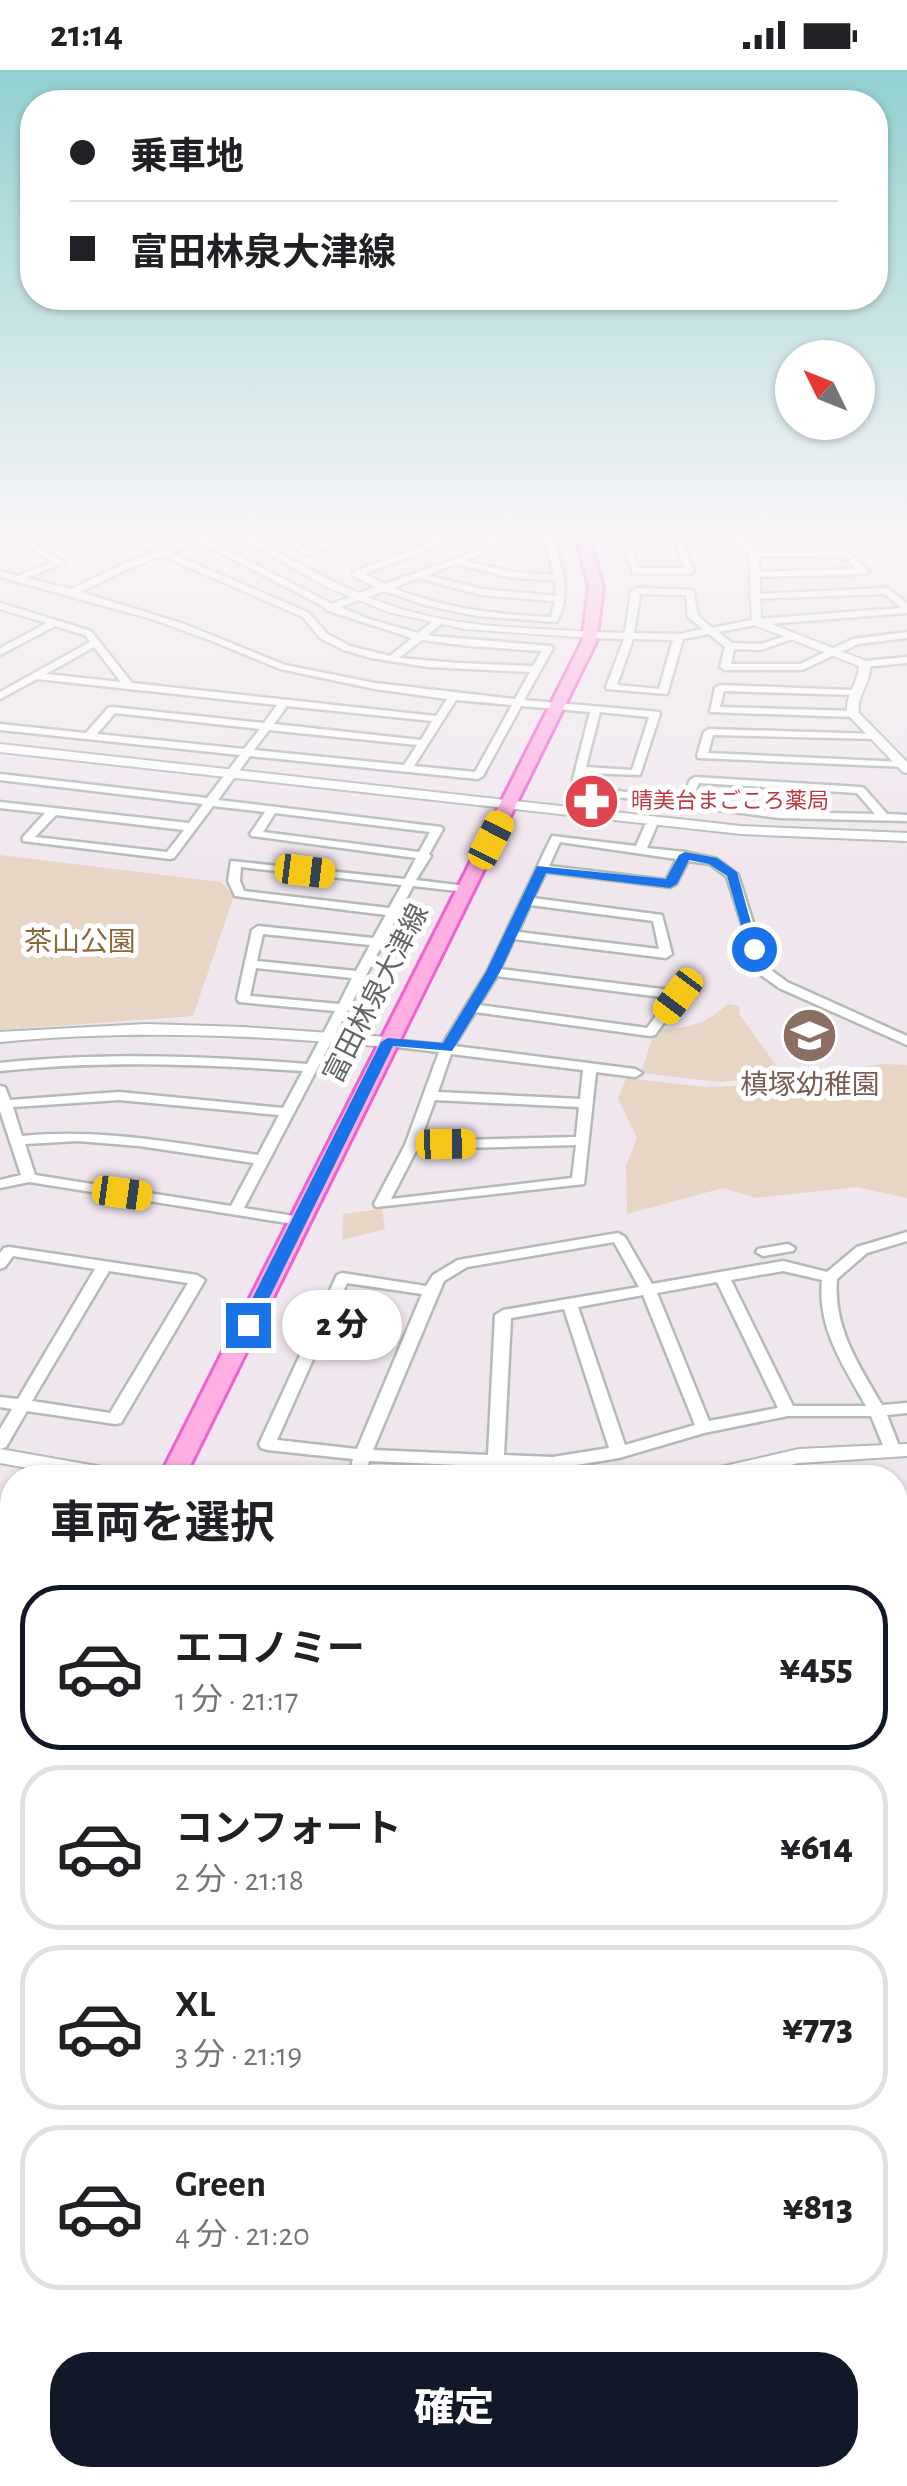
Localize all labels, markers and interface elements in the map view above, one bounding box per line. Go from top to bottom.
text: 21:14 [50,16,123,54]
text: 乗車地 [130,139,244,177]
text: 富田林泉大津線 [130,235,396,273]
north arrow [775,340,875,440]
map controls [775,340,875,440]
pharmacy icon: 晴美台まごころ薬局 [562,771,622,831]
place label: 晴美台まごころ薬局 [631,789,829,812]
car [464,806,518,874]
car [273,852,337,890]
street label: 富田林泉大津線 [318,899,434,1088]
park label: 茶山公園 [24,927,136,957]
route start [732,927,777,972]
car [648,963,708,1029]
school or university icon: 槙塚幼稚園 [780,1005,840,1065]
place label: 槙塚幼稚園 [740,1070,880,1100]
car [416,1128,476,1160]
car [90,1174,154,1212]
callout: 2 分 [283,1290,403,1360]
route end [226,1303,271,1348]
text: 2 分 [316,1309,368,1341]
text: 車両を選択 [50,1502,275,1547]
icon: car [55,1623,145,1713]
text: エコノミー [175,1631,365,1669]
text: ¥455 [779,1649,853,1687]
text: 1 分 · 21:17 [175,1684,298,1716]
icon: car [55,1803,145,1893]
text: コンフォート [175,1811,402,1849]
text: ¥614 [780,1829,853,1867]
text: 2 分 · 21:18 [175,1864,304,1896]
icon: car [55,1983,145,2073]
text: XL [175,1986,215,2024]
text: ¥773 [782,2009,853,2047]
text: 3 分 · 21:19 [175,2039,302,2071]
icon: car [55,2163,145,2253]
text: Green [175,2166,266,2204]
text: ¥813 [782,2189,853,2227]
text: 4 分 · 21:20 [175,2219,310,2251]
button: 確定 [50,2352,858,2467]

